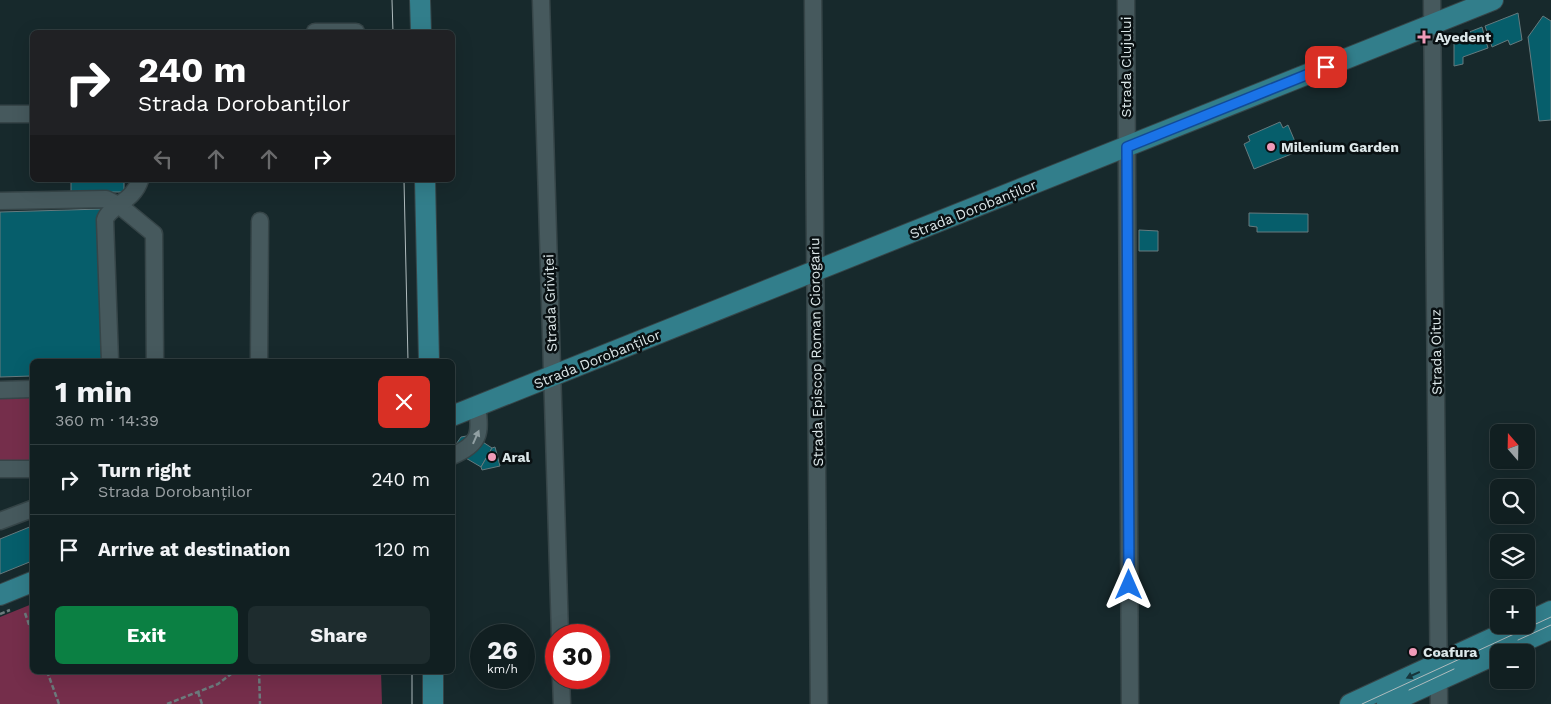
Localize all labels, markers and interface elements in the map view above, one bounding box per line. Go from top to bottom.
street label: Strada Clujului [1118,17,1134,117]
place label: Ayedent [1435,29,1491,45]
marker: Ayedent [1417,30,1431,44]
pin [1305,46,1347,88]
text: 240 m [138,49,247,91]
icon: right [55,50,120,115]
icon: arrive [1312,53,1340,81]
text: Strada Dorobanților [138,91,350,116]
place label: Milenium Garden [1281,139,1399,155]
marker: Milenium Garden [1265,141,1277,153]
icon: left [149,145,177,173]
icon: ahead [202,145,230,173]
icon: ahead [255,145,283,173]
icon: right [308,145,336,173]
street label: Strada Dorobanților [907,176,1039,243]
street label: Strada Episcop Roman Ciorogariu [806,237,826,467]
street label: Strada Griviței [540,254,561,352]
street label: Strada Oituz [1427,309,1445,395]
street label: Strada Dorobanților [531,326,663,393]
text: 1 min [55,374,132,409]
button: close [378,376,430,428]
text: 360 m · 14:39 [55,411,159,430]
north arrow [1490,424,1535,469]
map controls [1490,424,1535,689]
one-way arrow [472,430,480,444]
place label: Aral [502,449,531,465]
marker: Aral [486,451,498,463]
text: Turn right [98,459,191,482]
icon: right [55,466,83,494]
text: 240 m [371,468,430,491]
button: search [1490,479,1535,524]
text: Strada Dorobanților [98,482,252,501]
button: layers [1490,534,1535,579]
icon: arrive [55,536,83,564]
text: Arrive at destination [98,538,290,561]
text: 120 m [375,538,430,561]
position arrow [1102,558,1154,610]
button: + [1490,589,1535,634]
button: Exit [55,606,238,664]
button: Share [248,606,430,664]
speed limit sign: 30 [545,624,610,689]
text: 26 [487,636,518,665]
place label: Coafura [1423,644,1478,660]
button: − [1490,644,1535,689]
marker: Coafura [1407,646,1419,658]
text: km/h [487,662,518,676]
one-way arrow [1406,671,1421,679]

